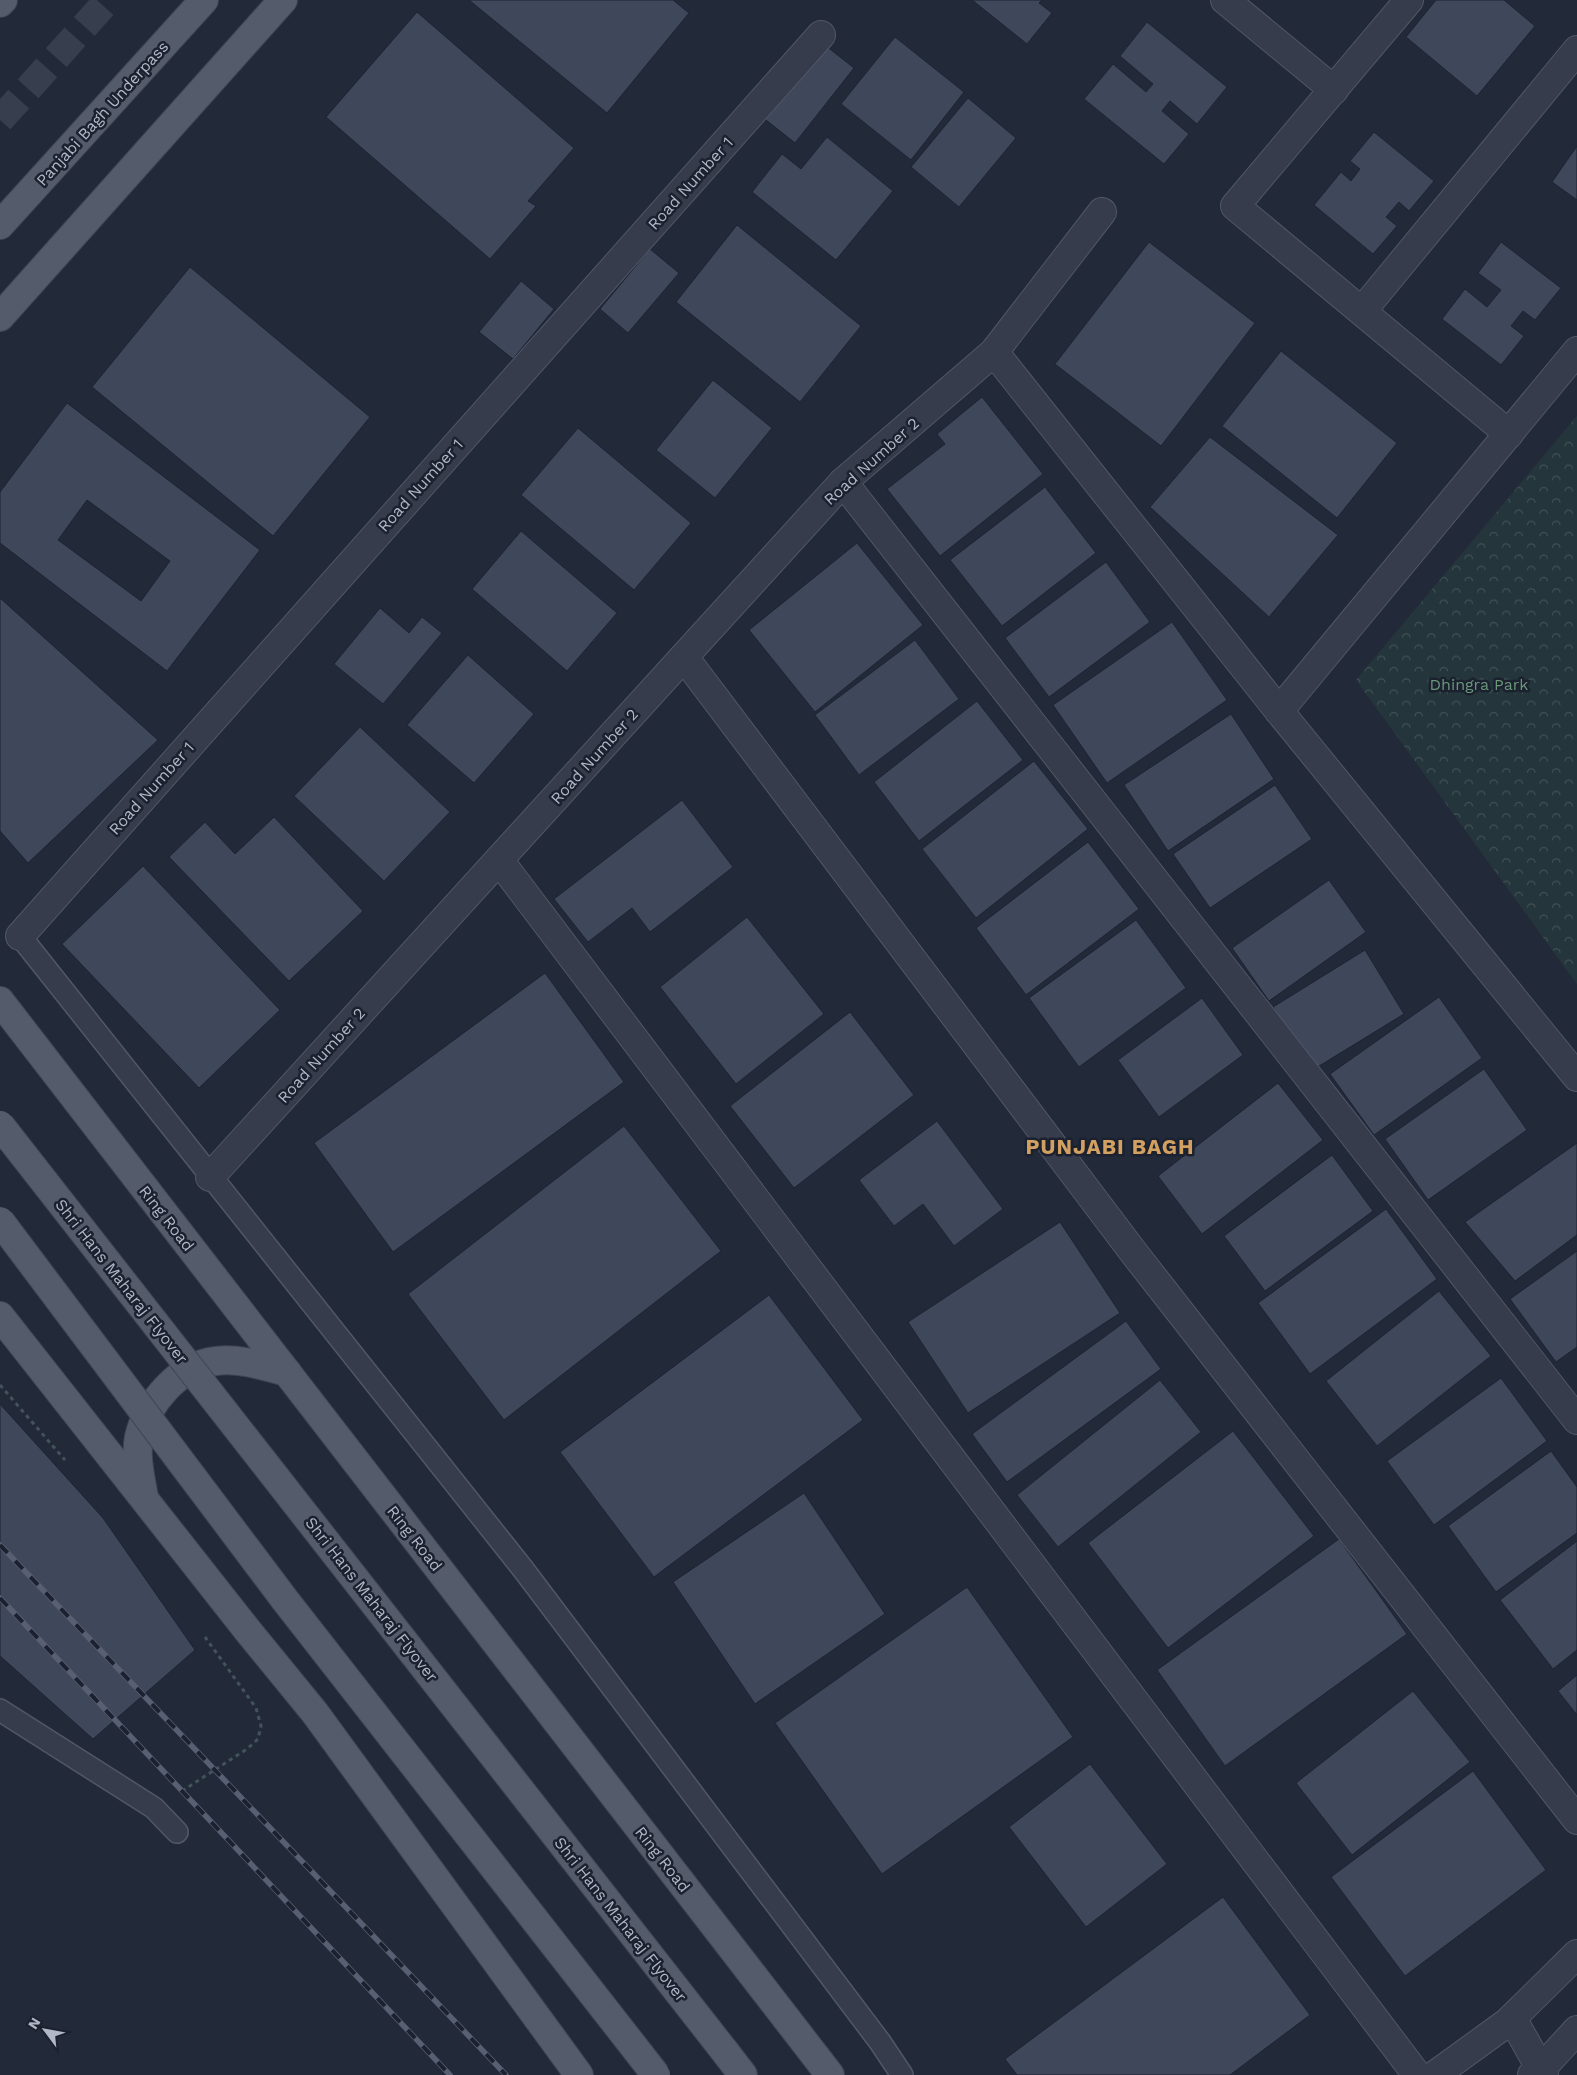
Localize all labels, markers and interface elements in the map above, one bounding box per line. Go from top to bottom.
street label: Panjabi Bagh Underpass [32,37,172,190]
street label: Road Number 1 [644,133,737,234]
street label: Road Number 2 [820,414,923,509]
street label: Road Number 1 [374,435,467,536]
park label: Dhingra Park [1430,675,1528,694]
street label: Road Number 2 [547,705,642,808]
street label: Road Number 1 [105,738,198,839]
street label: Road Number 2 [274,1004,369,1107]
district label: PUNJABI BAGH [1026,1134,1194,1159]
street label: Ring Road [135,1182,198,1255]
street label: Shri Hans Maharaj Flyover [51,1195,192,1368]
street label: Ring Road [383,1502,446,1575]
street label: Shri Hans Maharaj Flyover [301,1513,442,1686]
street label: Ring Road [631,1823,694,1896]
street label: Shri Hans Maharaj Flyover [550,1833,691,2006]
north arrow [20,2005,70,2055]
text: N [24,2014,44,2032]

